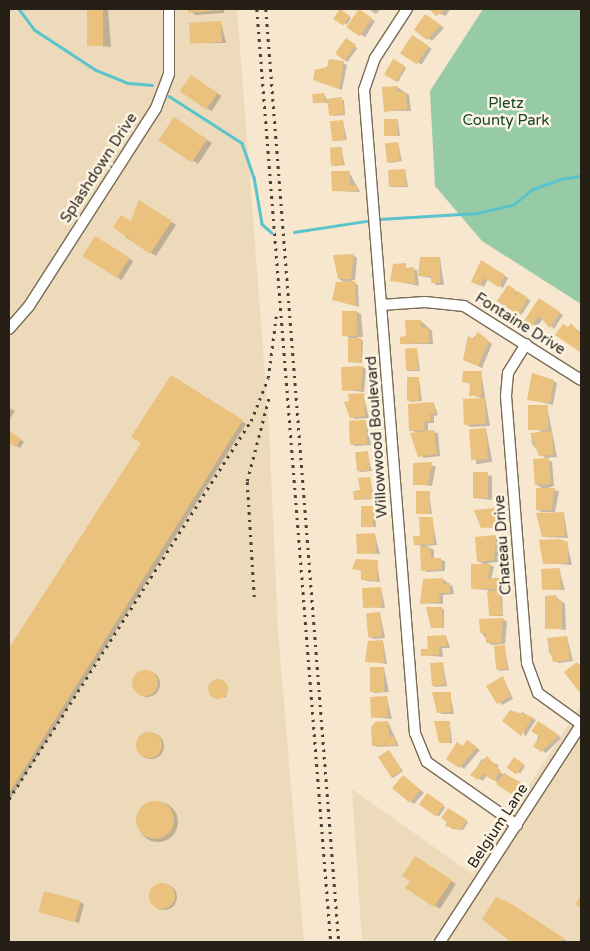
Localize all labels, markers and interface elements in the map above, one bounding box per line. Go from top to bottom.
park label: Pletz County Park [462,94,550,129]
street label: Splashdown Drive [57,110,141,226]
street label: Fontaine Drive [472,289,568,359]
street label: Willowwood Boulevard [362,355,392,519]
street label: Chateau Drive [491,494,515,596]
street label: Belgium Lane [464,780,532,872]

